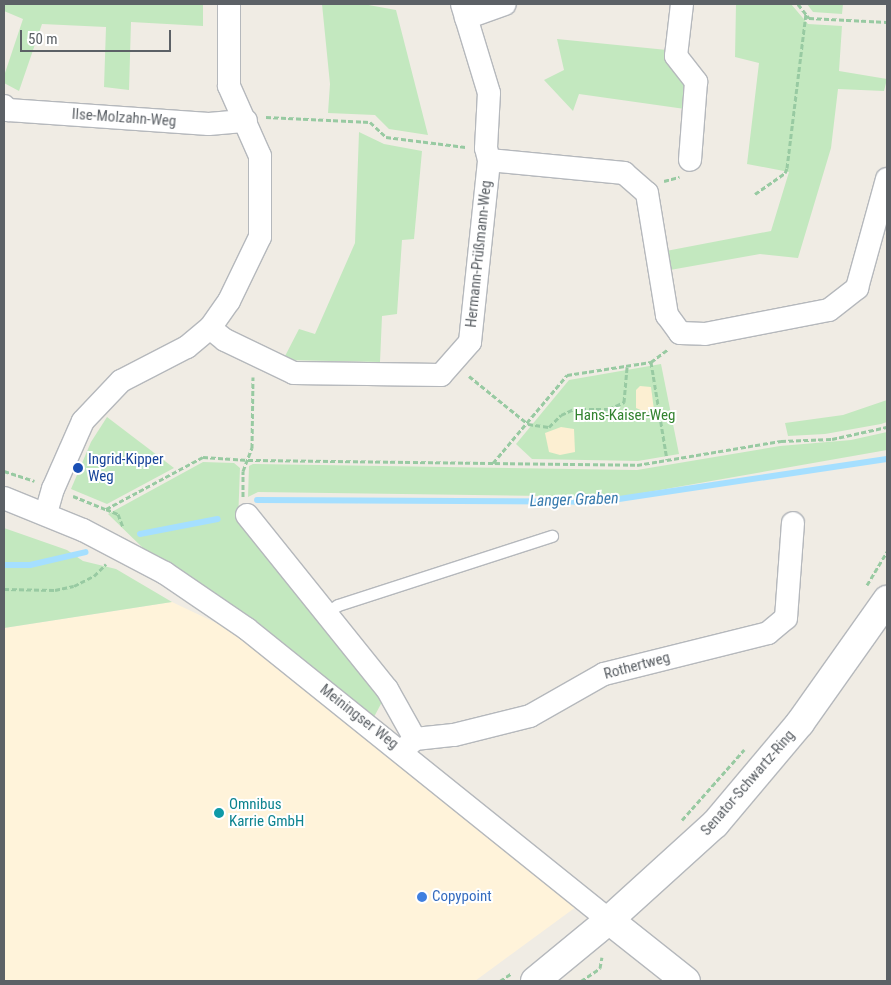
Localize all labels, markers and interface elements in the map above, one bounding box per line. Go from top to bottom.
scale bar [22,20,174,52]
text: 50 m [28,30,58,48]
street label: Ilse-Molzahn-Weg [71,105,177,131]
street label: Hermann-Prüßmann-Weg [462,179,496,329]
park label: Hans-Kaiser-Weg [575,407,675,425]
place label: Ingrid-Kipper Weg [88,450,164,485]
marker: Ingrid-Kipper Weg [72,462,84,474]
water label: Langer Graben [529,489,619,511]
street label: Rothertweg [602,649,672,683]
street label: Meiningser Weg [316,681,402,753]
street label: Senator-Schwartz-Ring [697,727,799,839]
place label: Omnibus Karrie GmbH [229,795,304,830]
marker: Omnibus Karrie GmbH [213,807,225,819]
place label: Copypoint [432,888,492,906]
marker: Copypoint [416,891,428,903]

